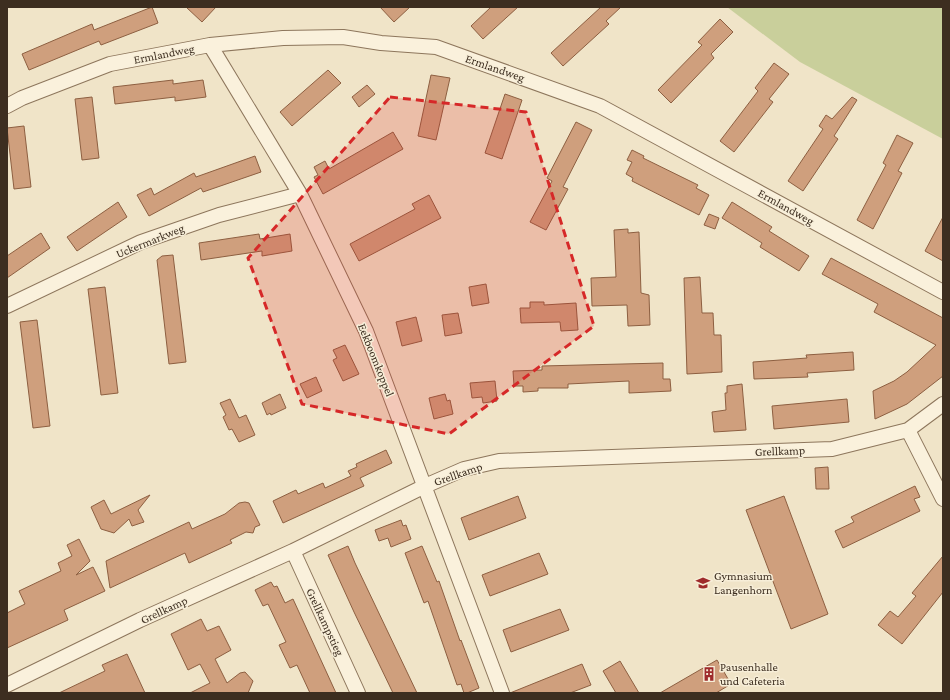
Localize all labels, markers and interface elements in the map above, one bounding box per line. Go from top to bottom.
street label: Ermlandweg [132,41,196,67]
street label: Ermlandweg [464,51,527,85]
street label: Ermlandweg [756,186,817,228]
street label: Uckermarkweg [114,221,186,261]
street label: Eekboomkoppel [355,321,397,399]
street label: Grellkamp [755,443,805,459]
street label: Grellkamp [432,459,484,489]
place label: Gymnasium Langenhorn [714,569,773,597]
school or university icon: Gymnasium Langenhorn [695,575,711,591]
street label: Grellkampstieg [303,586,347,658]
street label: Grellkamp [138,593,190,627]
place label: Pausenhalle und Cafeteria [720,660,785,688]
building icon: Pausenhalle und Cafeteria [701,666,717,682]

